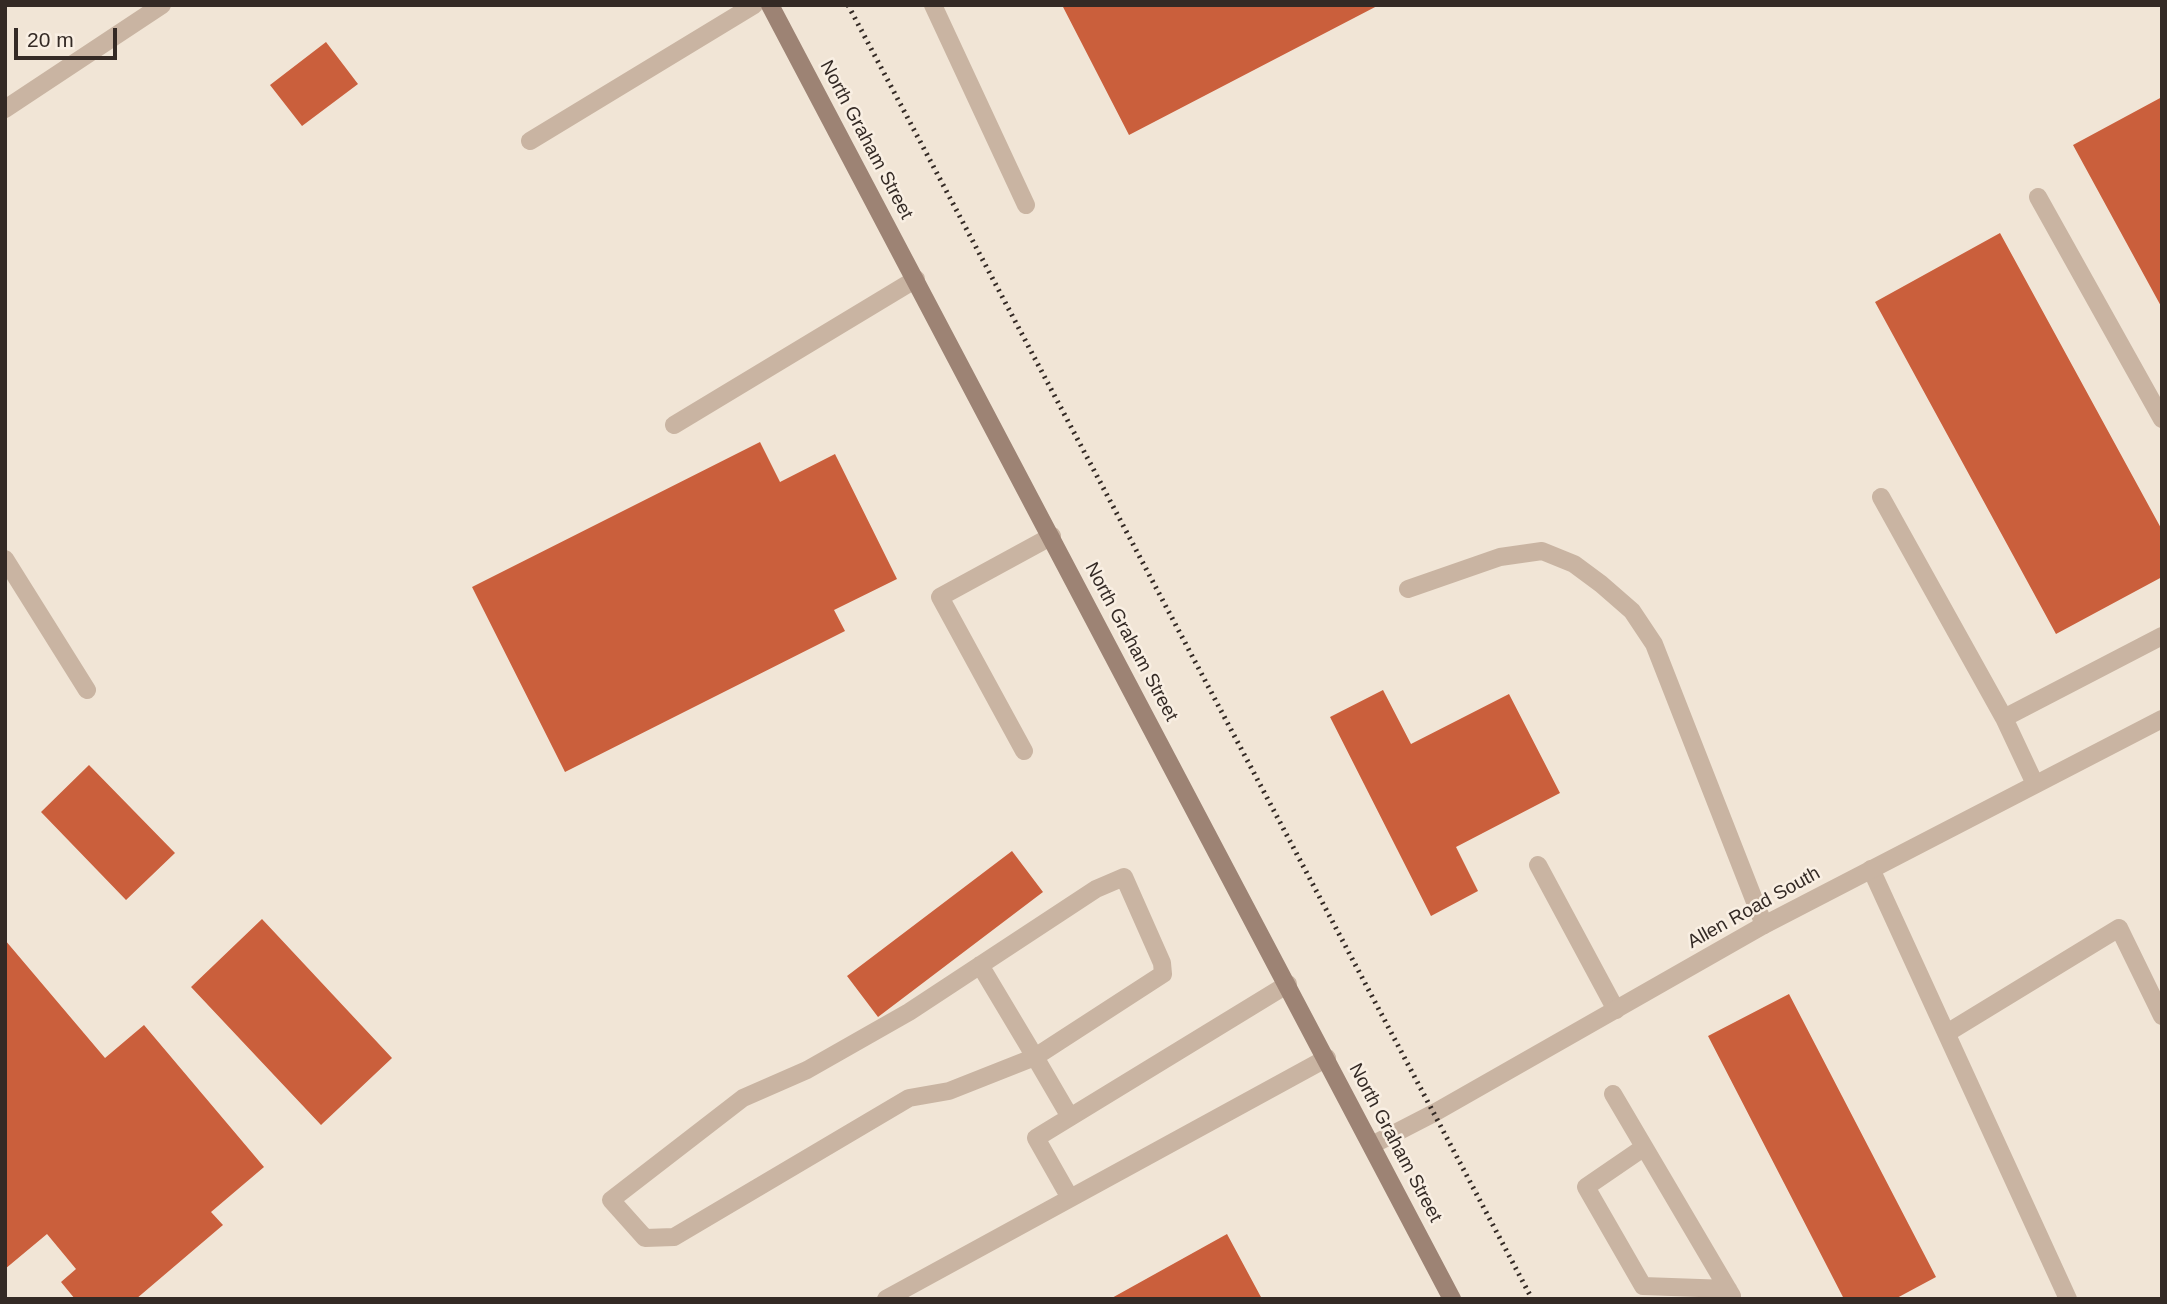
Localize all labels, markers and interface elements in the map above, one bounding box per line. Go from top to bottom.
scale bar [18,14,121,58]
text: 20 m [27,28,74,51]
street label: North Graham Street [815,57,917,223]
street label: North Graham Street [1080,559,1182,725]
street label: Allen Road South [1684,862,1824,954]
street label: North Graham Street [1344,1060,1446,1226]

